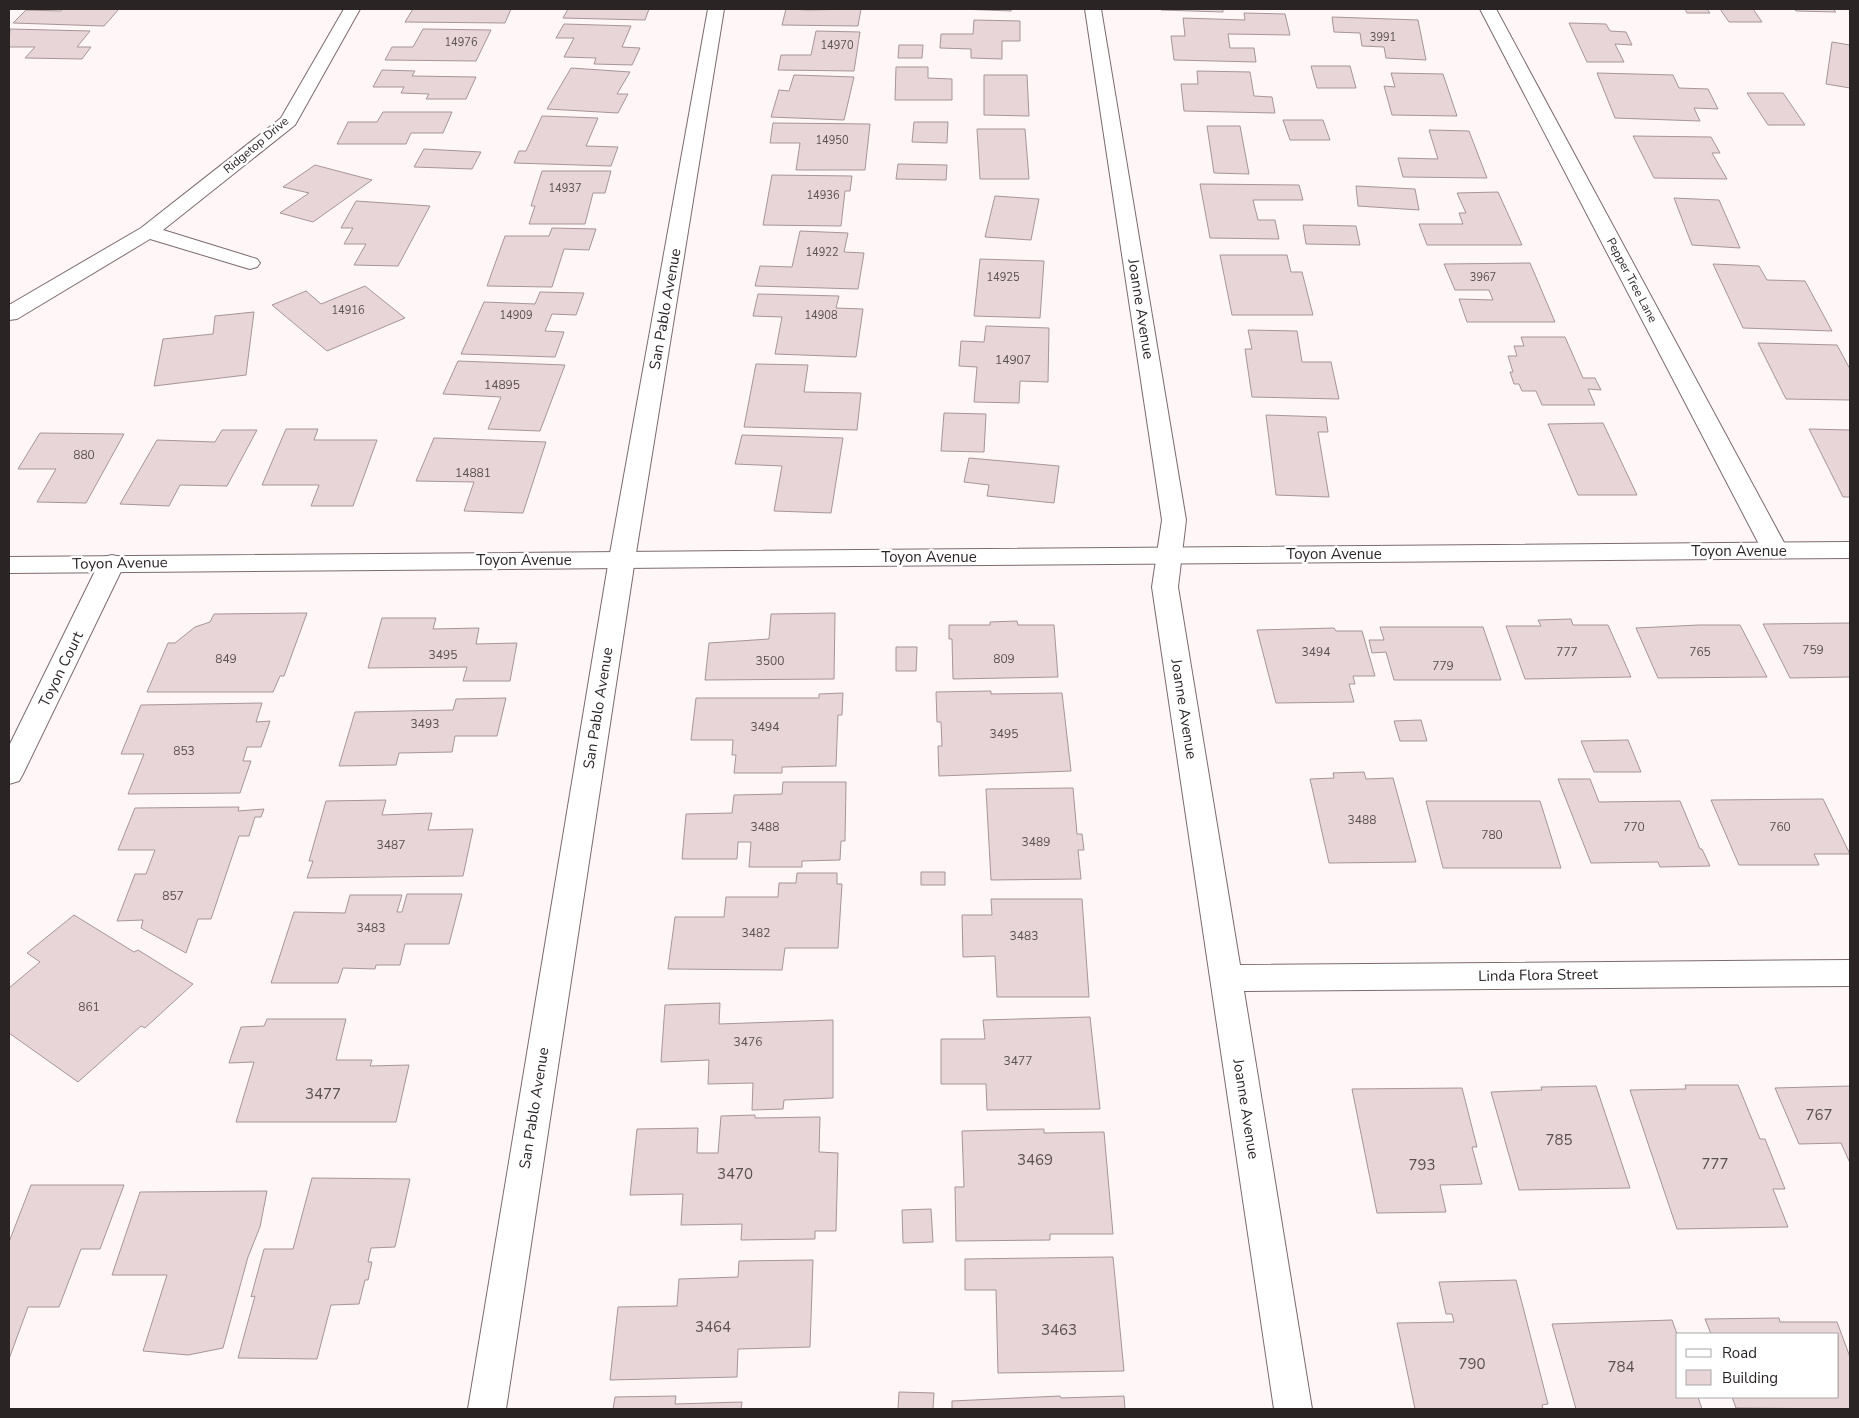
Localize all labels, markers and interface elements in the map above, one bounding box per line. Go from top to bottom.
house number: 3991 [1370,30,1396,45]
house number: 14976 [445,35,478,50]
house number: 14970 [821,38,854,53]
street label: Ridgetop Drive [220,113,292,177]
house number: 14950 [816,133,849,148]
house number: 14937 [549,181,582,196]
house number: 14936 [807,188,840,203]
street label: Pepper Tree Lane [1603,235,1661,325]
house number: 14922 [806,245,839,260]
street label: San Pablo Avenue [644,247,686,371]
street label: Joanne Avenue [1123,257,1159,360]
house number: 14925 [987,270,1020,285]
house number: 3967 [1470,270,1496,285]
house number: 14916 [332,303,365,318]
house number: 14909 [500,308,533,323]
house number: 14908 [805,308,838,323]
house number: 14907 [995,352,1031,368]
house number: 14895 [484,377,520,393]
house number: 880 [73,447,95,463]
house number: 14881 [455,465,491,481]
street label: Toyon Avenue [1691,541,1787,561]
street label: Toyon Avenue [1286,544,1382,564]
street label: Toyon Avenue [881,547,977,567]
street label: Toyon Avenue [476,550,572,570]
street label: Toyon Avenue [72,552,168,574]
street label: Toyon Court [34,627,88,710]
house number: 759 [1802,642,1824,658]
house number: 3494 [1302,644,1330,660]
house number: 777 [1556,644,1578,660]
house number: 765 [1689,644,1711,660]
street label: San Pablo Avenue [579,646,617,770]
house number: 3495 [429,647,457,663]
house number: 849 [215,651,237,667]
house number: 809 [993,651,1015,667]
house number: 3500 [756,653,784,669]
street label: Joanne Avenue [1166,657,1202,760]
house number: 779 [1432,658,1454,674]
house number: 3493 [411,716,439,732]
house number: 3494 [751,719,779,735]
house number: 3495 [990,726,1018,742]
house number: 853 [173,743,195,759]
house number: 3488 [1348,812,1376,828]
house number: 3488 [751,819,779,835]
house number: 770 [1623,819,1645,835]
house number: 760 [1769,819,1791,835]
house number: 780 [1481,827,1503,843]
house number: 3489 [1022,834,1050,850]
house number: 3487 [377,837,405,853]
house number: 857 [162,888,184,904]
house number: 3483 [357,920,385,936]
house number: 3482 [742,925,770,941]
house number: 3483 [1010,928,1038,944]
street label: Linda Flora Street [1478,964,1599,986]
house number: 861 [78,999,100,1015]
house number: 3476 [734,1034,762,1050]
street label: San Pablo Avenue [515,1046,553,1170]
house number: 3477 [1004,1053,1032,1069]
street label: Joanne Avenue [1228,1057,1264,1160]
house number: 3477 [305,1084,341,1104]
house number: 767 [1805,1105,1833,1125]
house number: 785 [1545,1130,1573,1150]
house number: 3469 [1017,1150,1053,1170]
house number: 777 [1701,1154,1729,1174]
house number: 793 [1408,1155,1436,1175]
house number: 3470 [717,1164,753,1184]
house number: 3464 [695,1317,731,1337]
house number: 3463 [1041,1320,1077,1340]
legend [1676,1333,1839,1398]
text: Road [1722,1343,1757,1363]
house number: 790 [1458,1354,1486,1374]
house number: 784 [1607,1357,1635,1377]
text: Building [1722,1368,1778,1388]

